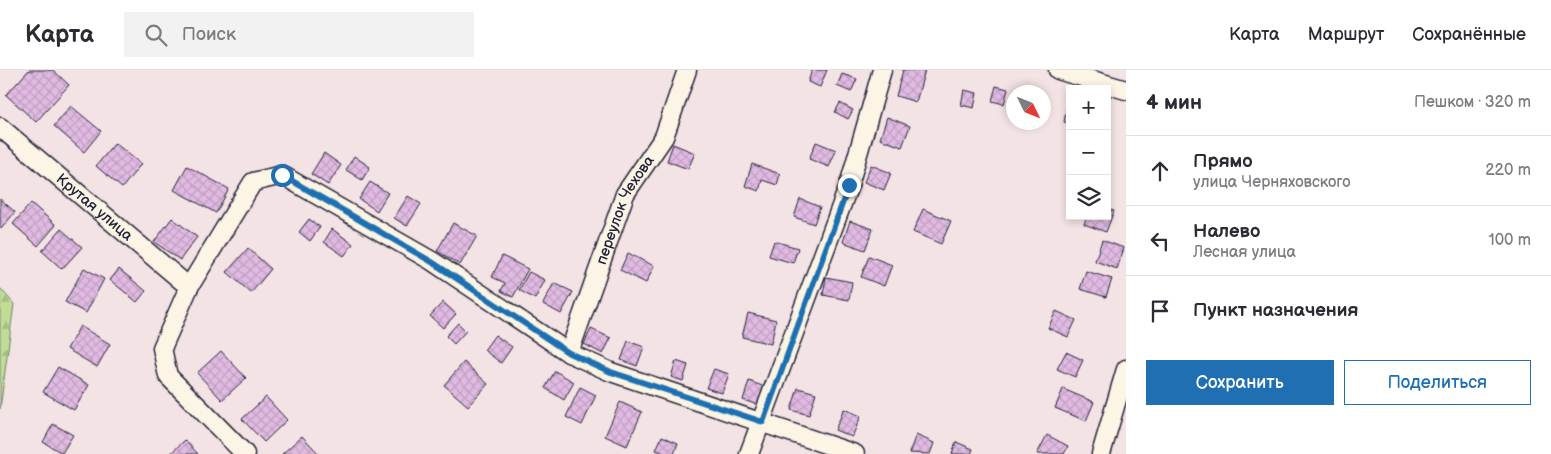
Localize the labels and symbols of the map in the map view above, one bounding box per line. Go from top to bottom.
north arrow [1006,85,1051,130]
street label: переулок Чехова [592,152,659,267]
route start [271,164,294,187]
street label: Крутая улица [52,170,137,245]
route end [838,174,861,197]

